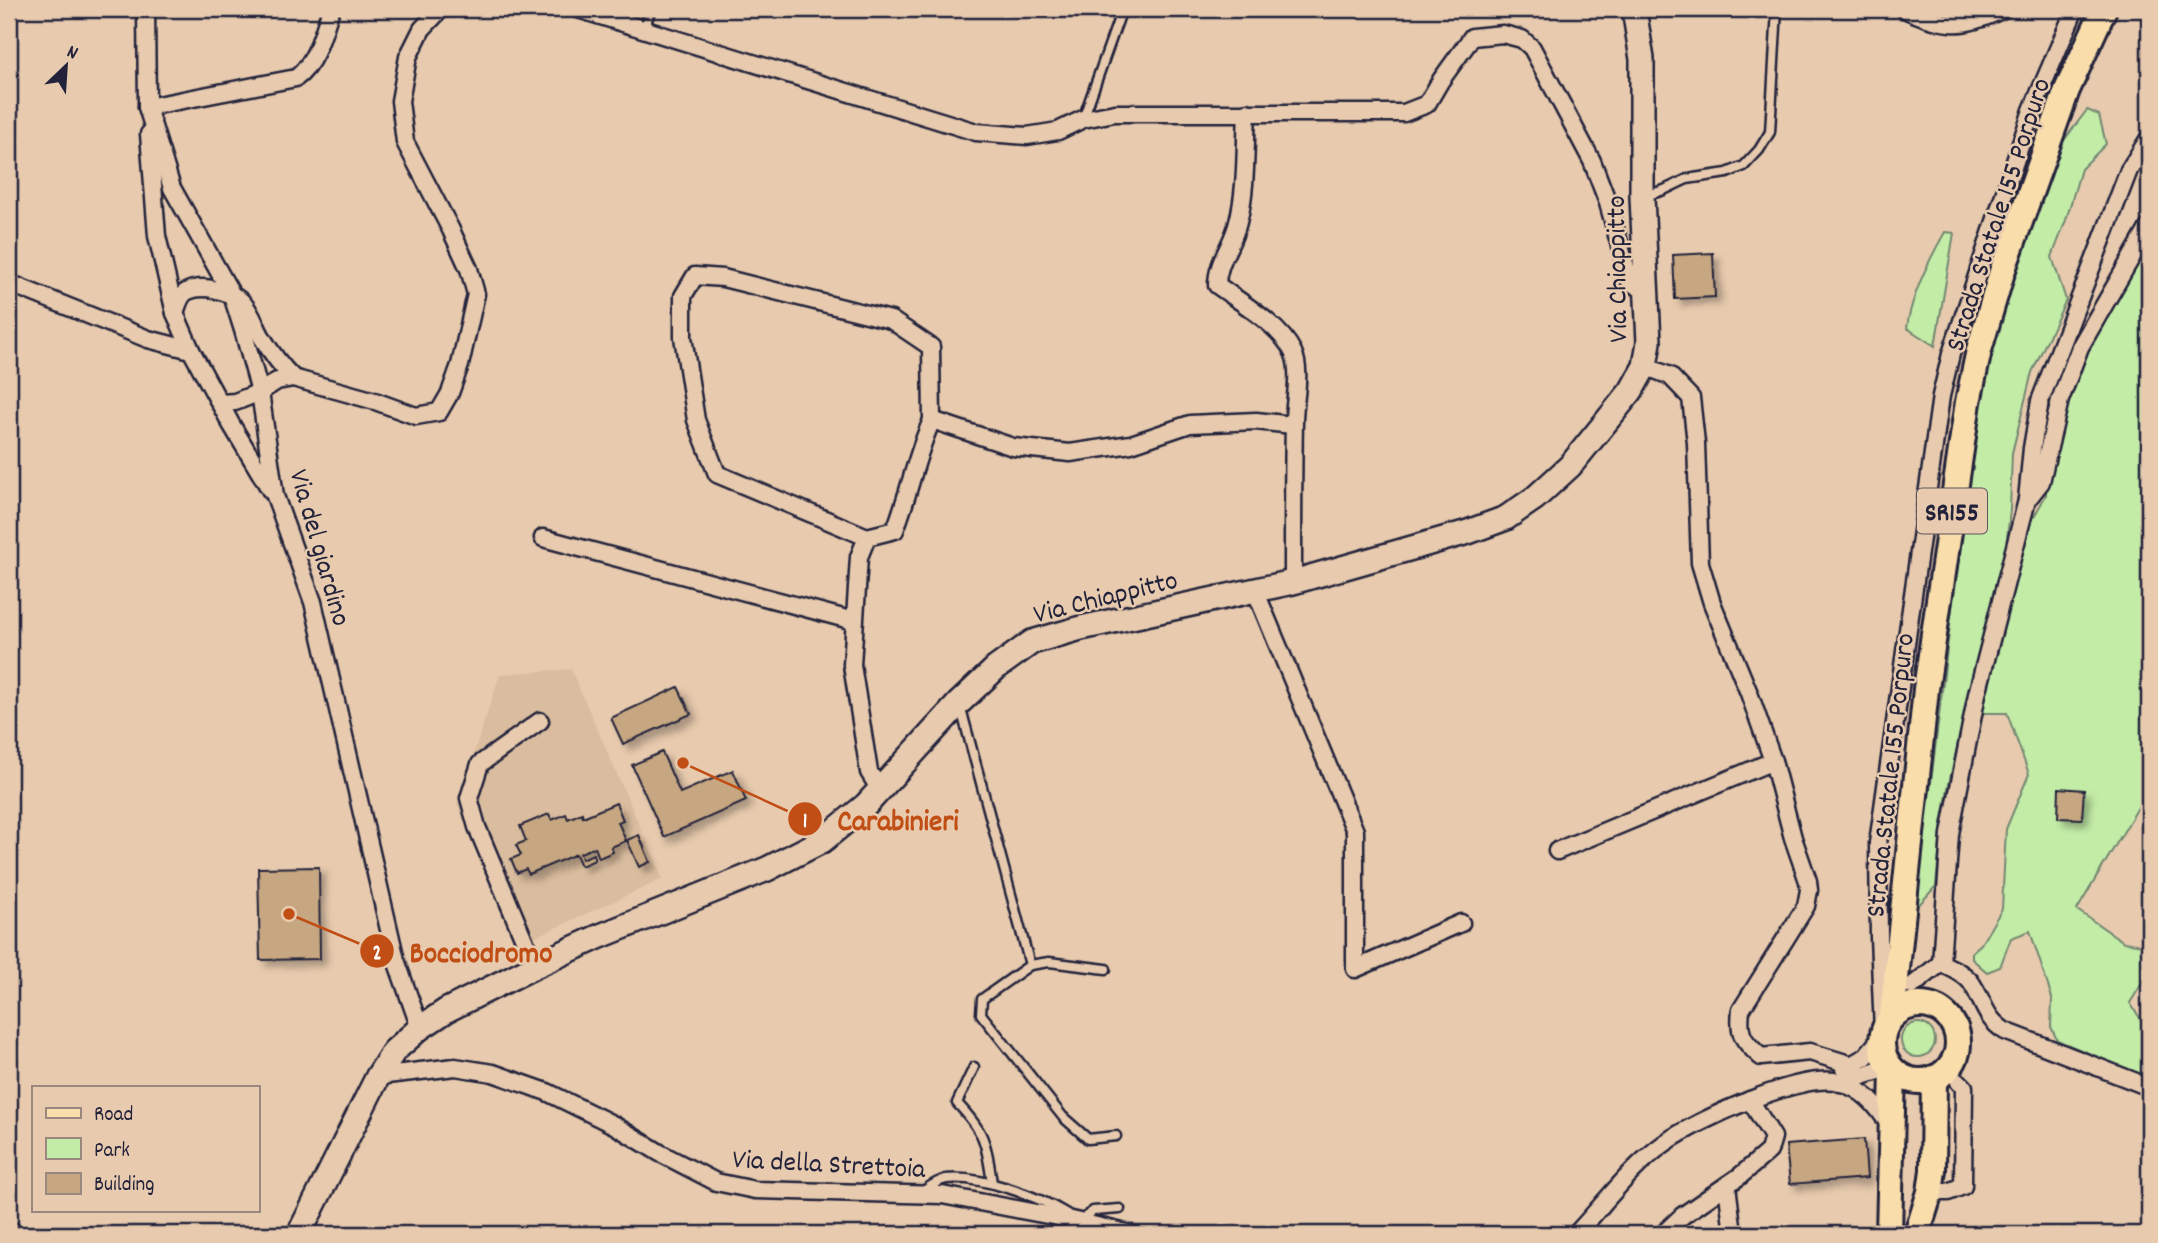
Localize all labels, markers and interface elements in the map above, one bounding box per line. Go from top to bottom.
north arrow [32,32,102,102]
text: N [62,40,82,68]
street label: Strada Statale 155 Porpuro [1938,74,2064,357]
street label: Via Chiappitto [1599,195,1641,343]
street label: Via del giardino [276,465,359,631]
road number: SR155 [1917,489,1987,534]
street label: Via Chiappitto [1030,563,1182,637]
street label: Strada Statale 155 Porpuro [1858,632,1928,920]
callout: Carabinieri [788,794,972,845]
text: Carabinieri [837,803,959,846]
text: 1 [803,808,807,838]
callout: Bocciodromo [360,926,566,977]
text: Bocciodromo [409,935,553,978]
text: 2 [372,940,382,970]
legend [32,1086,259,1212]
text: Road [94,1101,133,1131]
text: Park [94,1137,130,1167]
street label: Via della Strettoia [731,1142,927,1192]
text: Building [94,1171,154,1201]

